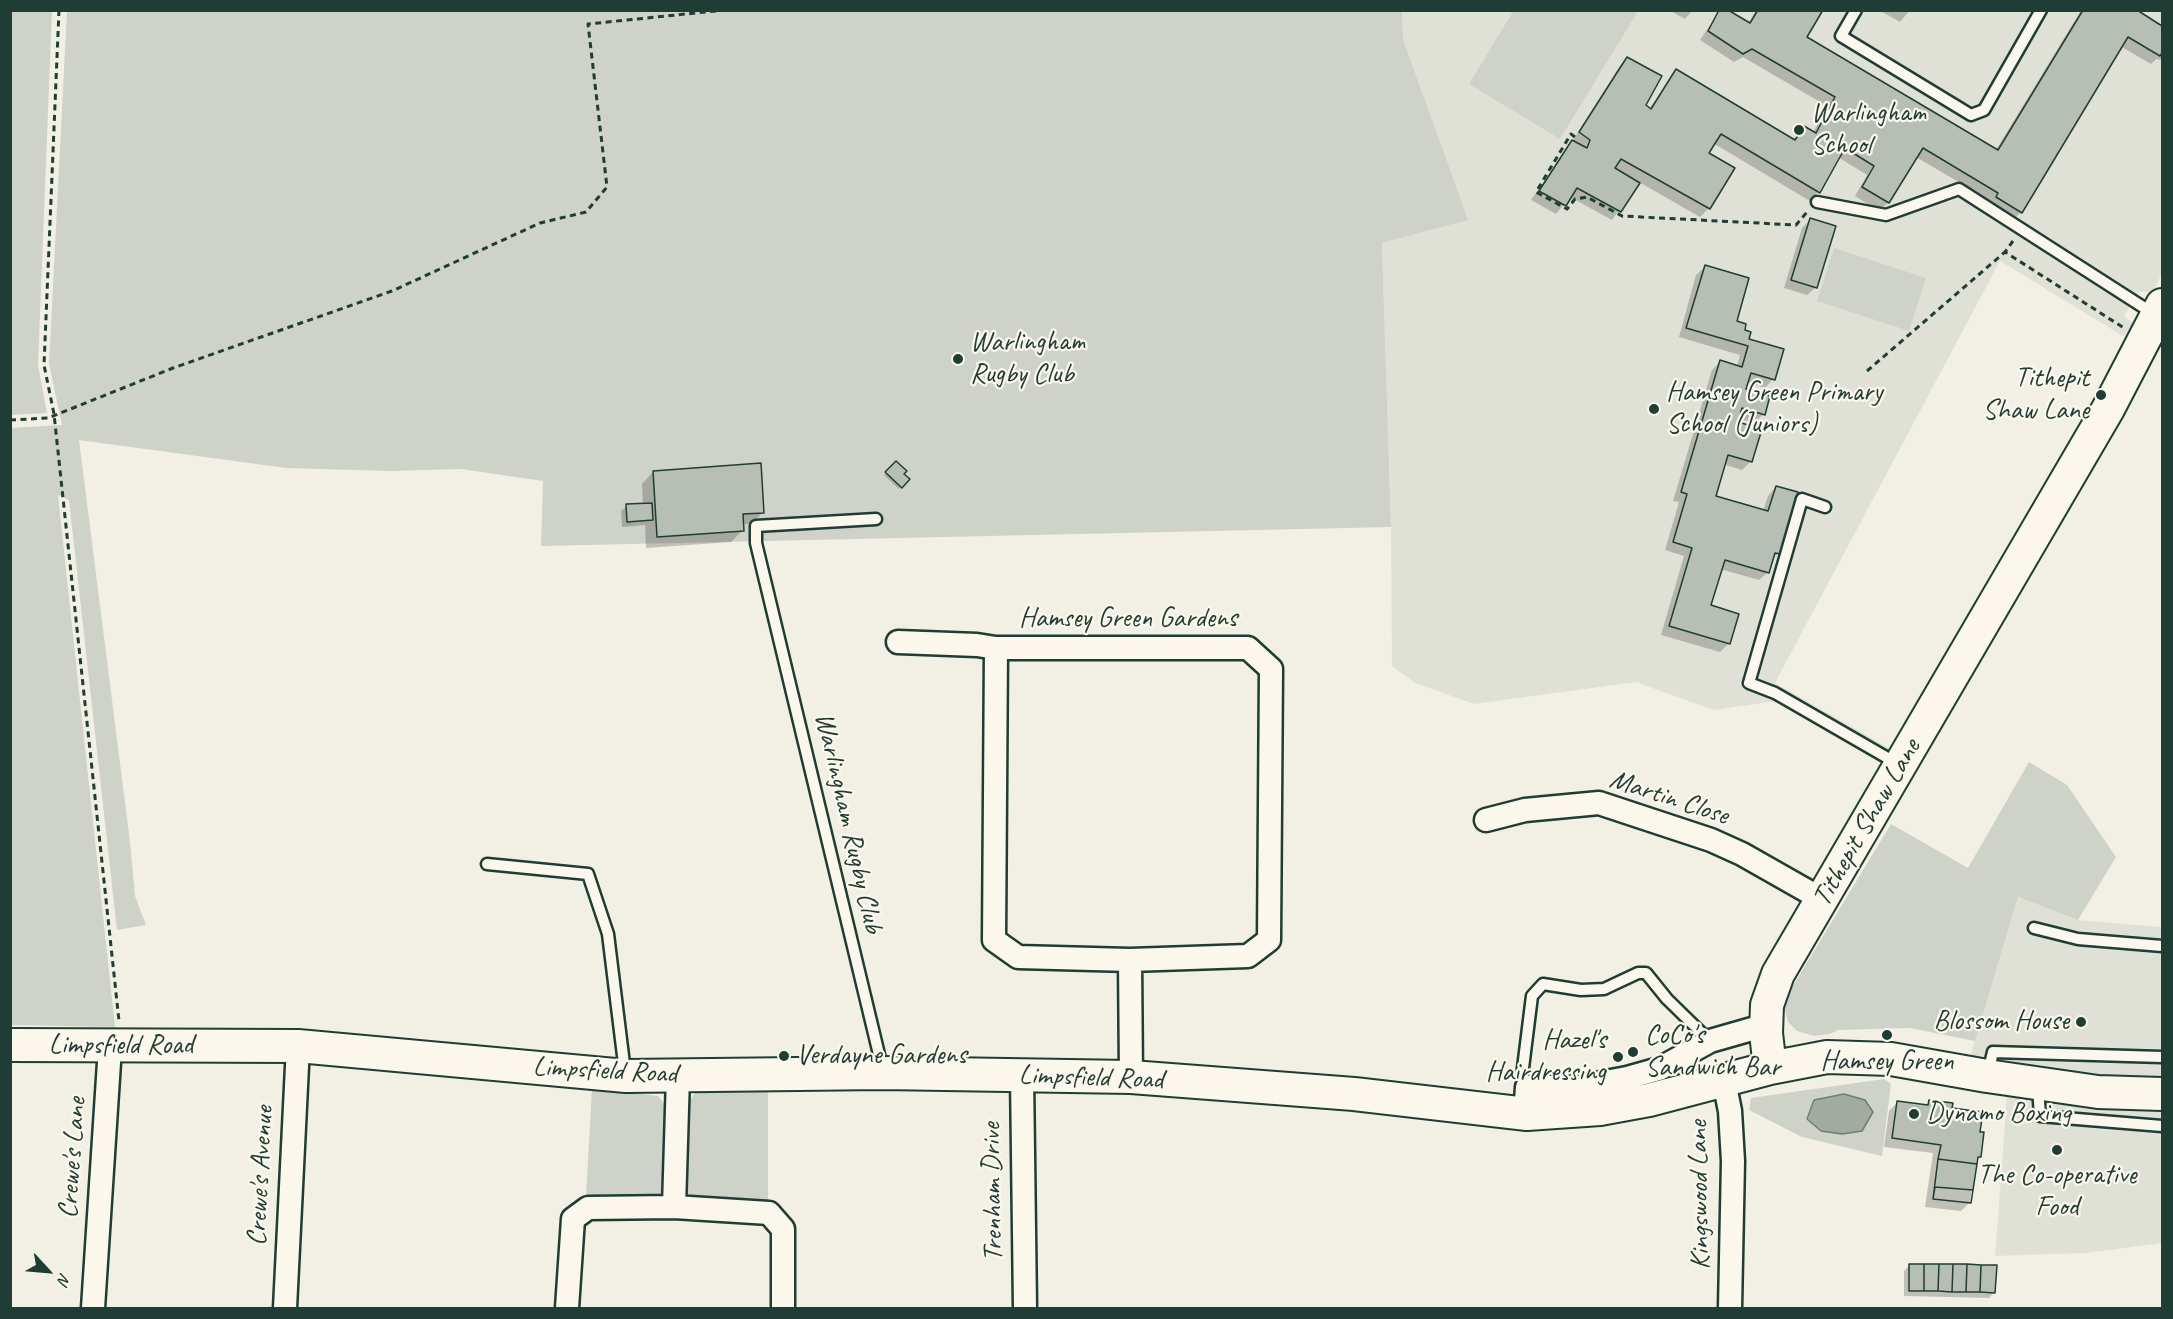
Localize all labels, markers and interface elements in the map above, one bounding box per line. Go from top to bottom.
place label: Warlingham School [1811,97,1926,163]
marker: Warlingham School [1792,123,1806,137]
place label: Warlingham Rugby Club [970,326,1085,392]
marker: Warlingham Rugby Club [951,352,965,366]
place label: Tithepit Shaw Lane [1982,362,2089,428]
place label: Hamsey Green Primary School (Juniors) [1666,376,1882,442]
marker: Tithepit Shaw Lane [2094,388,2108,402]
marker: Hamsey Green Primary School (Juniors) [1647,402,1661,416]
street label: Hamsey Green Gardens [1019,602,1237,636]
street label: Warlingham Rugby Club [806,709,890,937]
street label: Tithepit Shaw Lane [1806,733,1928,913]
street label: Martin Close [1605,763,1733,833]
place label: Blossom House [1933,1005,2069,1039]
marker: Blossom House [2074,1015,2088,1029]
place label: CoCo's Sandwich Bar [1645,1019,1780,1085]
place label: Hazel's Hairdressing [1486,1024,1606,1090]
marker: Hamsey Green [1880,1028,1894,1042]
street label: Limpsfield Road [49,1029,193,1063]
place label: Verdayne Gardens [796,1039,967,1073]
marker: CoCo's Sandwich Bar [1626,1045,1640,1059]
place label: Hamsey Green [1820,1045,1954,1079]
marker: Verdayne Gardens [777,1049,791,1063]
street label: Limpsfield Road [532,1050,678,1092]
marker: Hazel's Hairdressing [1611,1050,1625,1064]
street label: Limpsfield Road [1018,1059,1164,1097]
street label: Crewe's Lane [52,1096,94,1220]
place label: Dynamo Boxing [1926,1097,2071,1131]
street label: Crewe's Avenue [241,1105,281,1247]
marker: Dynamo Boxing [1907,1107,1921,1121]
street label: Kingswood Lane [1682,1120,1718,1270]
street label: Trenham Drive [975,1122,1011,1262]
marker: The Co-operative Food [2050,1143,2064,1157]
place label: The Co-operative Food [1978,1159,2136,1225]
north arrow [18,1241,78,1301]
text: N [53,1270,75,1288]

